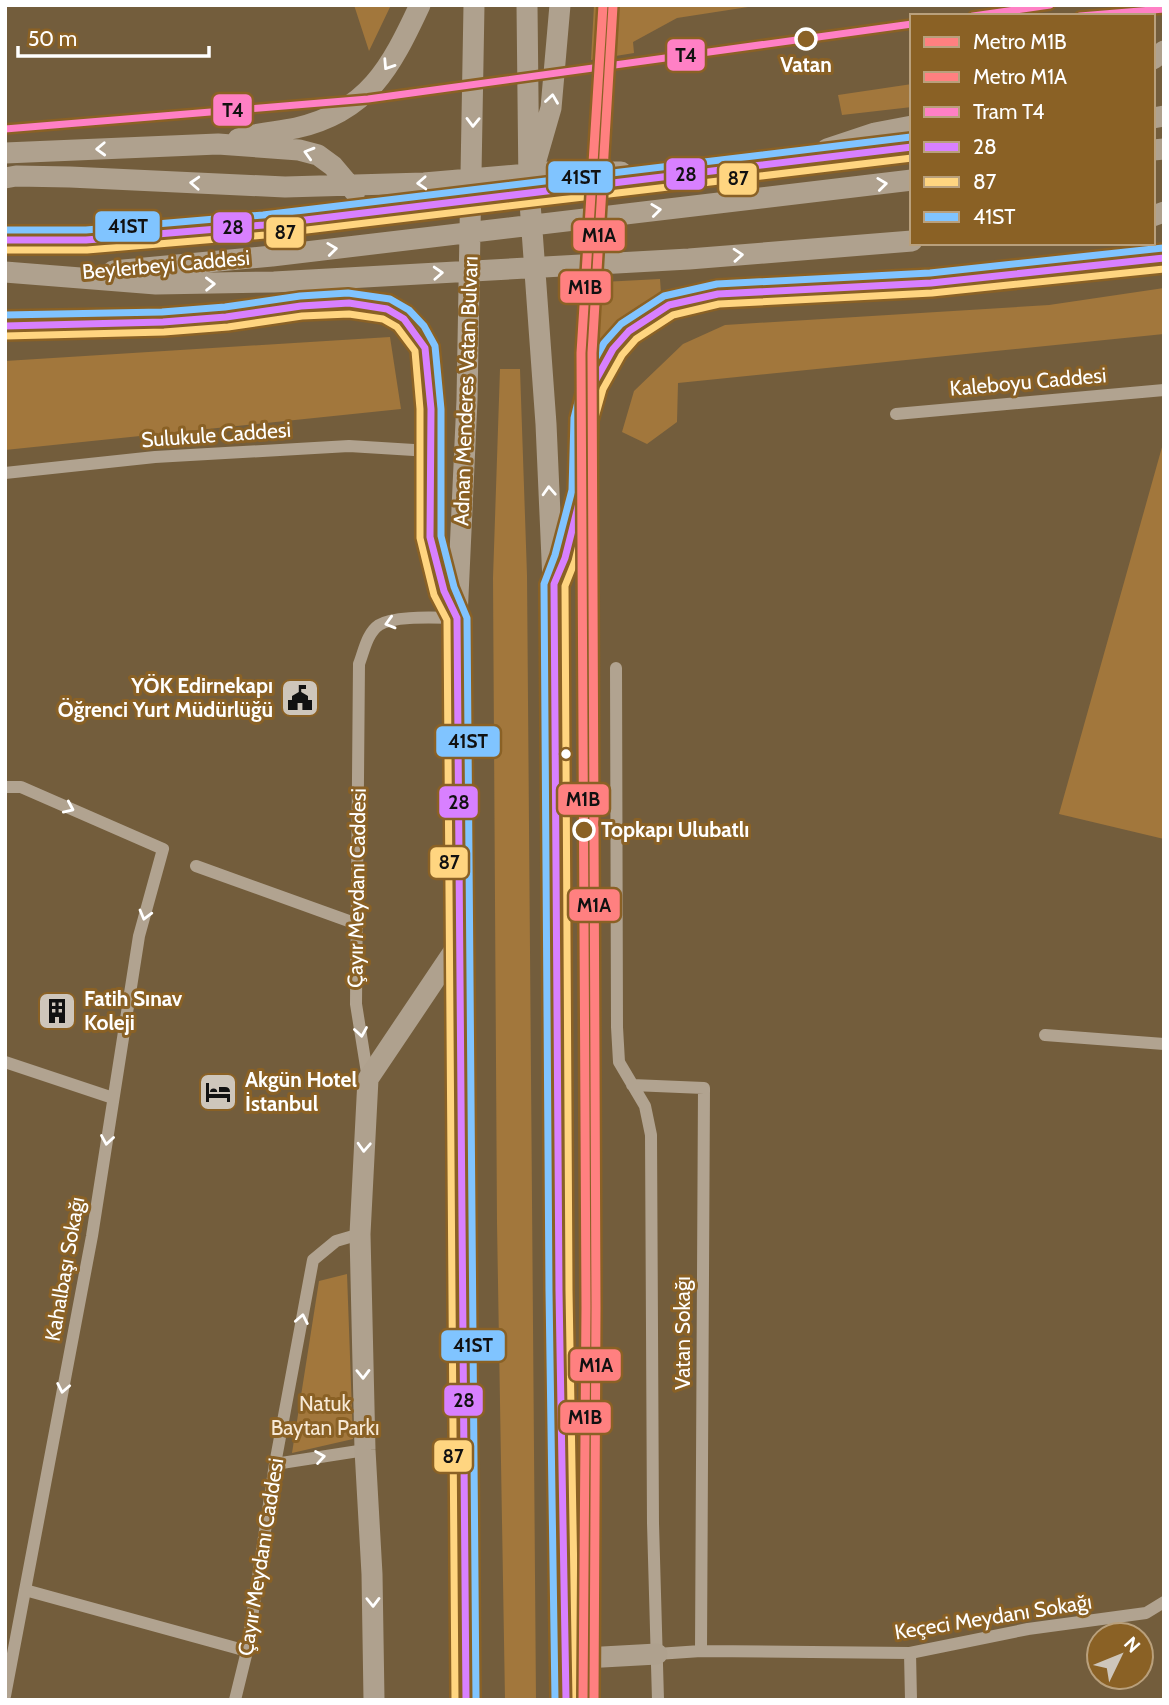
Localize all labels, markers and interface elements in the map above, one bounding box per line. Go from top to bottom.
scale bar [18,14,208,58]
legend [910,14,1155,245]
text: 50 m [28,26,77,51]
marker: Vatan [795,28,817,50]
text: Metro M1B [973,29,1067,54]
line badge: T4 [666,38,706,72]
text: T4 [675,44,697,67]
place label: Vatan [780,52,832,77]
one-way arrow [384,58,397,71]
text: Metro M1A [973,64,1067,89]
line badge: T4 [212,93,253,127]
one-way arrow [544,93,559,105]
text: T4 [222,99,244,122]
text: Tram T4 [973,99,1044,124]
one-way arrow [465,118,481,128]
text: 28 [973,134,997,159]
one-way arrow [96,141,107,156]
one-way arrow [303,147,315,161]
line badge: 28 [665,157,706,191]
line badge: 41ST [547,160,614,194]
line badge: 87 [718,162,758,196]
text: 28 [675,163,697,186]
text: 41ST [561,166,602,189]
text: 87 [727,167,749,190]
text: 87 [973,169,997,194]
one-way arrow [417,175,428,190]
one-way arrow [189,176,200,191]
one-way arrow [876,177,887,192]
one-way arrow [650,203,661,218]
text: 41ST [973,204,1015,229]
line badge: 41ST [94,210,161,243]
line badge: 28 [212,211,253,244]
text: 41ST [108,215,149,238]
text: 28 [222,216,244,239]
line badge: 87 [265,216,305,249]
line badge: M1A [572,219,626,252]
text: 87 [274,221,296,244]
text: M1A [582,224,616,247]
one-way arrow [327,242,338,257]
street label: Beylerbeyi Caddesi [81,245,251,284]
one-way arrow [733,248,744,263]
street label: Adnan Menderes Vatan Bulvarı [448,256,483,526]
one-way arrow [433,266,444,281]
line badge: M1B [559,270,612,304]
one-way arrow [205,276,216,291]
text: M1B [568,276,602,299]
street label: Kaleboyu Caddesi [949,362,1107,401]
street label: Sulukule Caddesi [140,417,292,452]
one-way arrow [542,486,557,497]
one-way arrow [384,615,396,629]
place label: YÖK Edirnekapı Öğrenci Yurt Müdürlüğü [58,673,273,722]
public building icon: YÖK Edirnekapı Öğrenci Yurt Müdürlüğü [279,677,321,719]
line badge: 41ST [435,725,501,758]
text: 41ST [448,730,489,753]
unlabelled marker [559,747,573,761]
line badge: M1B [557,783,610,816]
line badge: 28 [438,785,479,819]
street label: Çayır Meydanı Caddesi [342,788,371,988]
text: M1B [566,788,600,811]
text: 28 [448,791,470,814]
one-way arrow [62,800,74,814]
place label: Topkapı Ulubatlı [601,817,749,842]
marker: Topkapı Ulubatlı [573,819,595,841]
line badge: 87 [429,846,469,879]
text: 87 [438,851,460,874]
line badge: M1A [568,888,621,922]
text: M1A [577,894,611,917]
one-way arrow [139,909,153,921]
place label: Fatih Sınav Koleji [84,986,183,1035]
building icon: Fatih Sınav Koleji [36,990,78,1032]
one-way arrow [353,1026,368,1038]
place label: Akgün Hotel İstanbul [245,1067,357,1116]
hotel icon: Akgün Hotel İstanbul [197,1071,239,1113]
one-way arrow [100,1134,115,1145]
one-way arrow [357,1142,372,1153]
street label: Kahalbaşı Sokağı [40,1195,90,1343]
street label: Vatan Sokağı [670,1276,695,1390]
one-way arrow [294,1313,309,1325]
line badge: 41ST [440,1329,506,1362]
text: 41ST [453,1334,494,1357]
line badge: M1A [569,1348,622,1382]
text: M1A [579,1354,613,1377]
one-way arrow [355,1370,371,1380]
one-way arrow [56,1382,71,1394]
line badge: 28 [443,1384,484,1417]
text: 28 [453,1389,475,1412]
park label: Natuk Baytan Parkı [271,1391,379,1440]
line badge: M1B [559,1401,612,1434]
text: M1B [568,1406,602,1429]
line badge: 87 [433,1439,473,1473]
text: 87 [442,1445,464,1468]
one-way arrow [314,1450,326,1465]
street label: Çayır Meydanı Caddesi [233,1456,288,1658]
street label: Keçeci Meydanı Sokağı [893,1589,1093,1644]
one-way arrow [365,1597,381,1607]
north arrow [1085,1621,1155,1691]
text: N [1119,1632,1145,1658]

